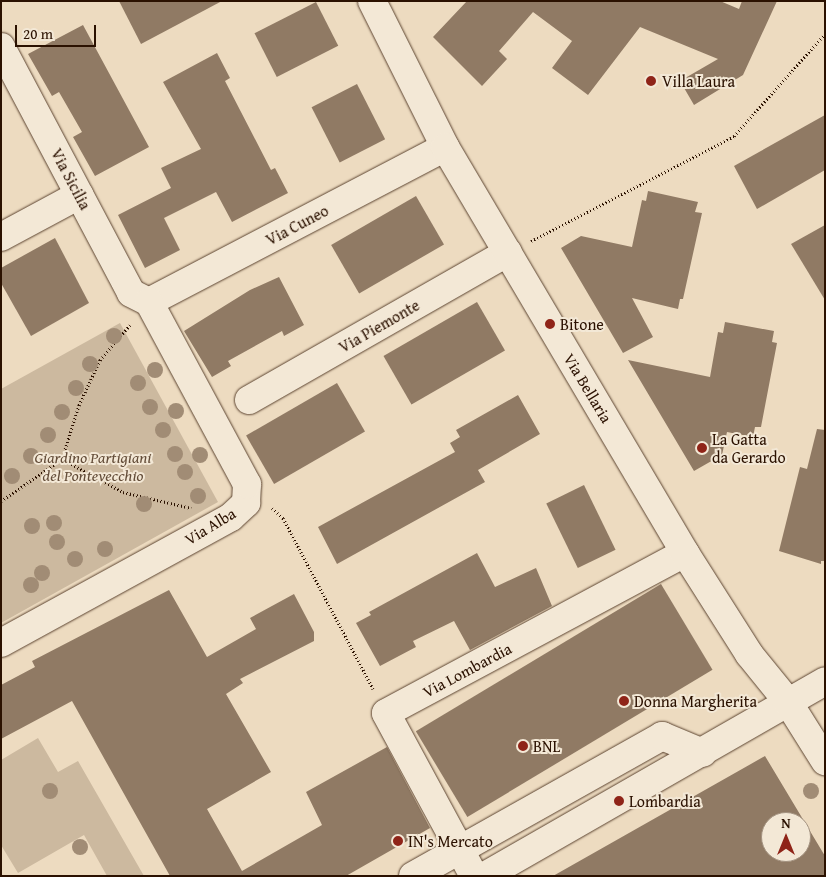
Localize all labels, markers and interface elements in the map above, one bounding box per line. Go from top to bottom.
scale bar [18,15,99,47]
text: 20 m [23,23,53,44]
place label: Villa Laura [662,71,735,91]
marker: Villa Laura [644,74,658,88]
street label: Via Sicilia [47,145,95,213]
street label: Via Cuneo [262,201,332,249]
street label: Via Piemonte [335,295,423,357]
place label: Bitone [560,314,604,334]
marker: Bitone [544,318,556,330]
street label: Via Bellaria [560,350,616,426]
place label: La Gatta da Gerardo [712,429,786,467]
marker: La Gatta da Gerardo [696,442,708,454]
park label: Giardino Partigiani del Pontevecchio [35,447,151,485]
street label: Via Alba [181,503,239,549]
street label: Via Lombardia [419,639,515,701]
place label: Donna Margherita [634,691,757,711]
marker: Donna Margherita [618,695,630,707]
place label: BNL [533,736,560,756]
marker: BNL [517,740,529,752]
place label: Lombardia [629,791,701,811]
marker: Lombardia [613,795,625,807]
north arrow [761,812,811,862]
text: N [781,813,791,833]
place label: IN's Mercato [408,831,493,851]
marker: IN's Mercato [392,835,404,847]

